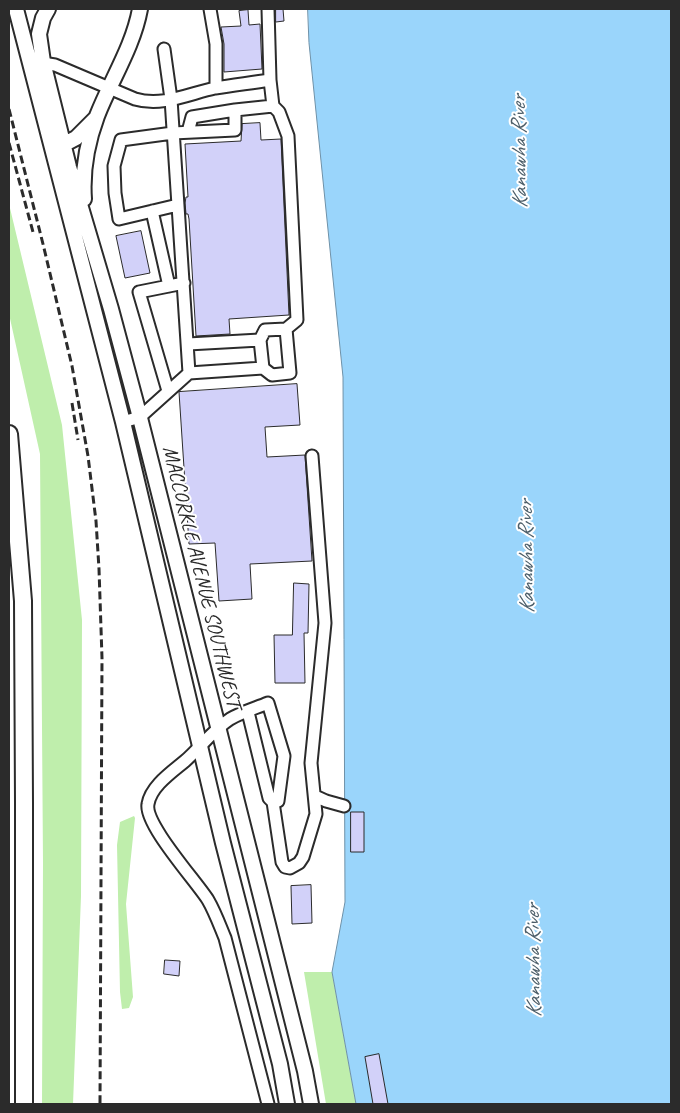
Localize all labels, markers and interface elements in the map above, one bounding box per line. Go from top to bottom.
water label: Kanawha River [506,95,534,209]
street label: MACCORKLE AVENUE SOUTHWEST [156,443,246,711]
water label: Kanawha River [513,500,541,614]
water label: Kanawha River [520,904,548,1018]

